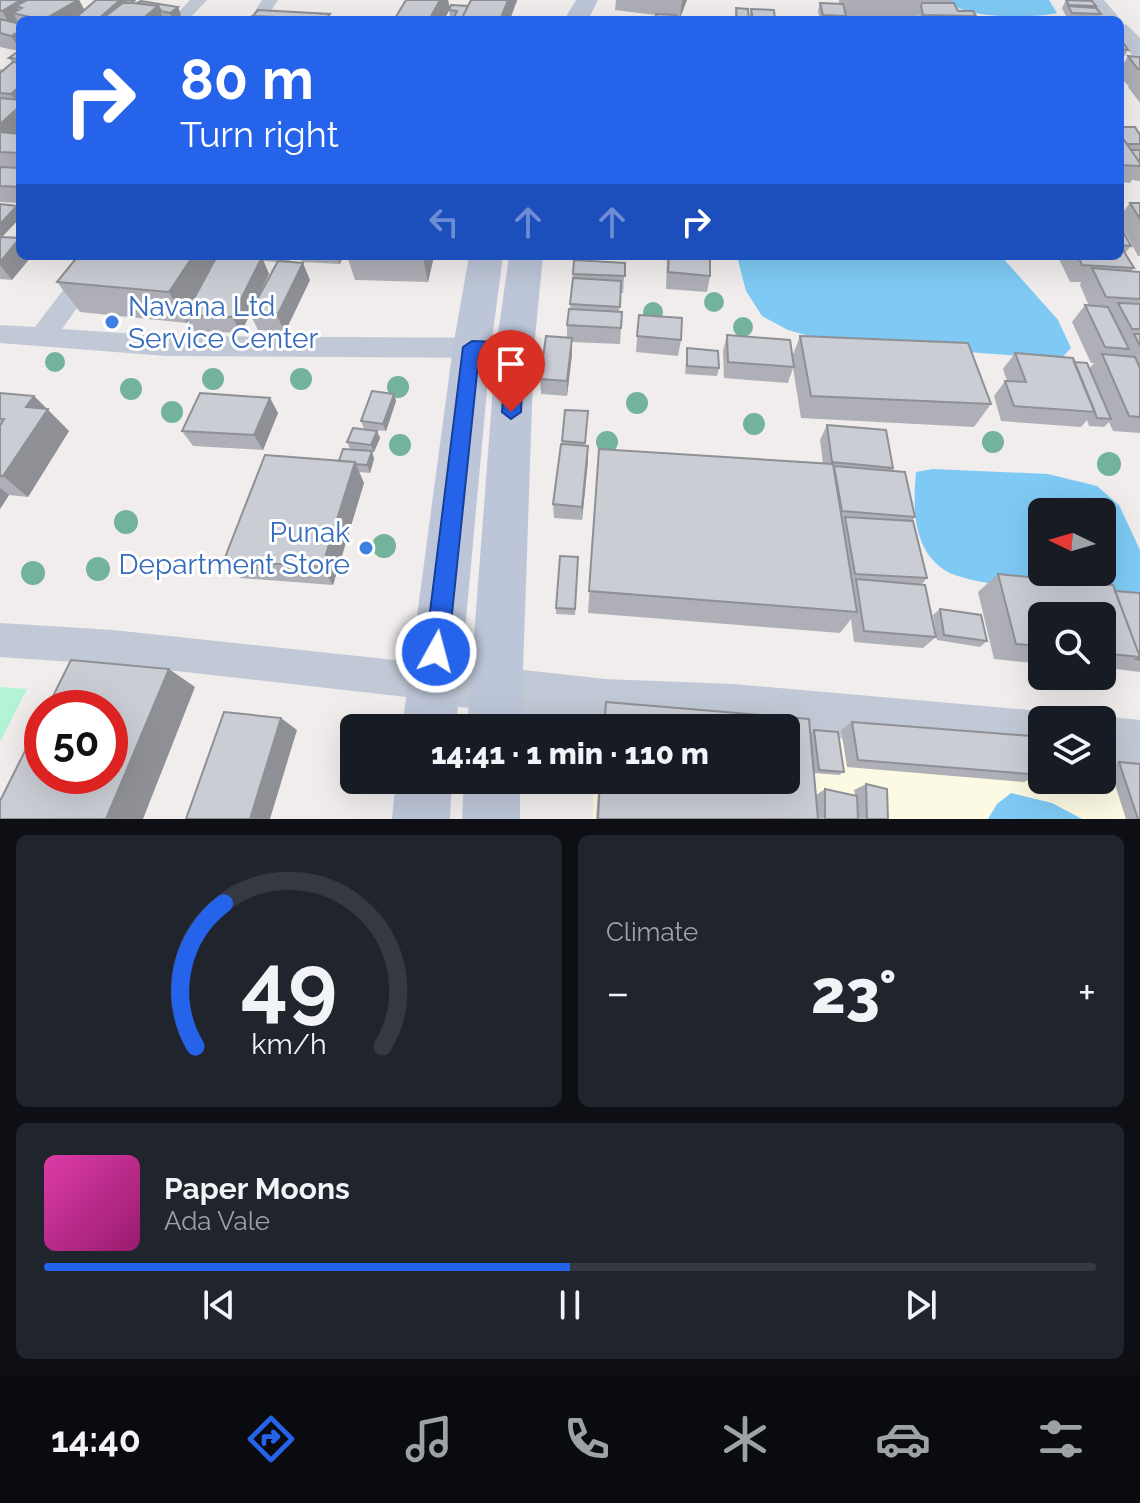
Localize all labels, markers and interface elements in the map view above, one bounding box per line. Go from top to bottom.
text: 80 m [180,46,314,112]
icon: right [48,48,152,152]
text: Turn right [180,113,339,155]
icon: left [422,200,466,244]
icon: ahead [506,200,550,244]
icon: ahead [590,200,634,244]
icon: right [674,200,718,244]
place label: Navana Ltd Service Center [128,290,318,355]
marker: Navana Ltd Service Center [103,313,121,331]
pin [477,330,545,412]
icon: arrive [489,342,533,386]
north arrow [1028,498,1116,586]
map controls [1028,498,1116,794]
place label: Punak Department Store [119,516,350,581]
marker: Punak Department Store [357,539,375,557]
button: search [1028,602,1116,690]
position arrow [394,610,478,694]
speed limit sign: 50 [24,690,128,794]
button: layers [1028,706,1116,794]
text: 14:41 · 1 min · 110 m [431,736,709,771]
text: Climate [606,917,698,947]
text: 49 [241,935,337,1032]
text: 23° [811,957,897,1027]
text: − [606,967,630,1018]
text: + [1078,967,1096,1018]
text: km/h [251,1027,327,1061]
text: Paper Moons [164,1171,350,1206]
text: Ada Vale [164,1206,270,1236]
icon: previous [197,1283,241,1327]
icon: pause [548,1283,592,1327]
icon: next [899,1283,943,1327]
icon: directions [243,1411,299,1467]
icon: music [401,1411,457,1467]
icon: phone [559,1411,615,1467]
icon: climate [717,1411,773,1467]
icon: car [875,1411,931,1467]
icon: filters [1033,1411,1089,1467]
text: 14:40 [51,1418,141,1460]

